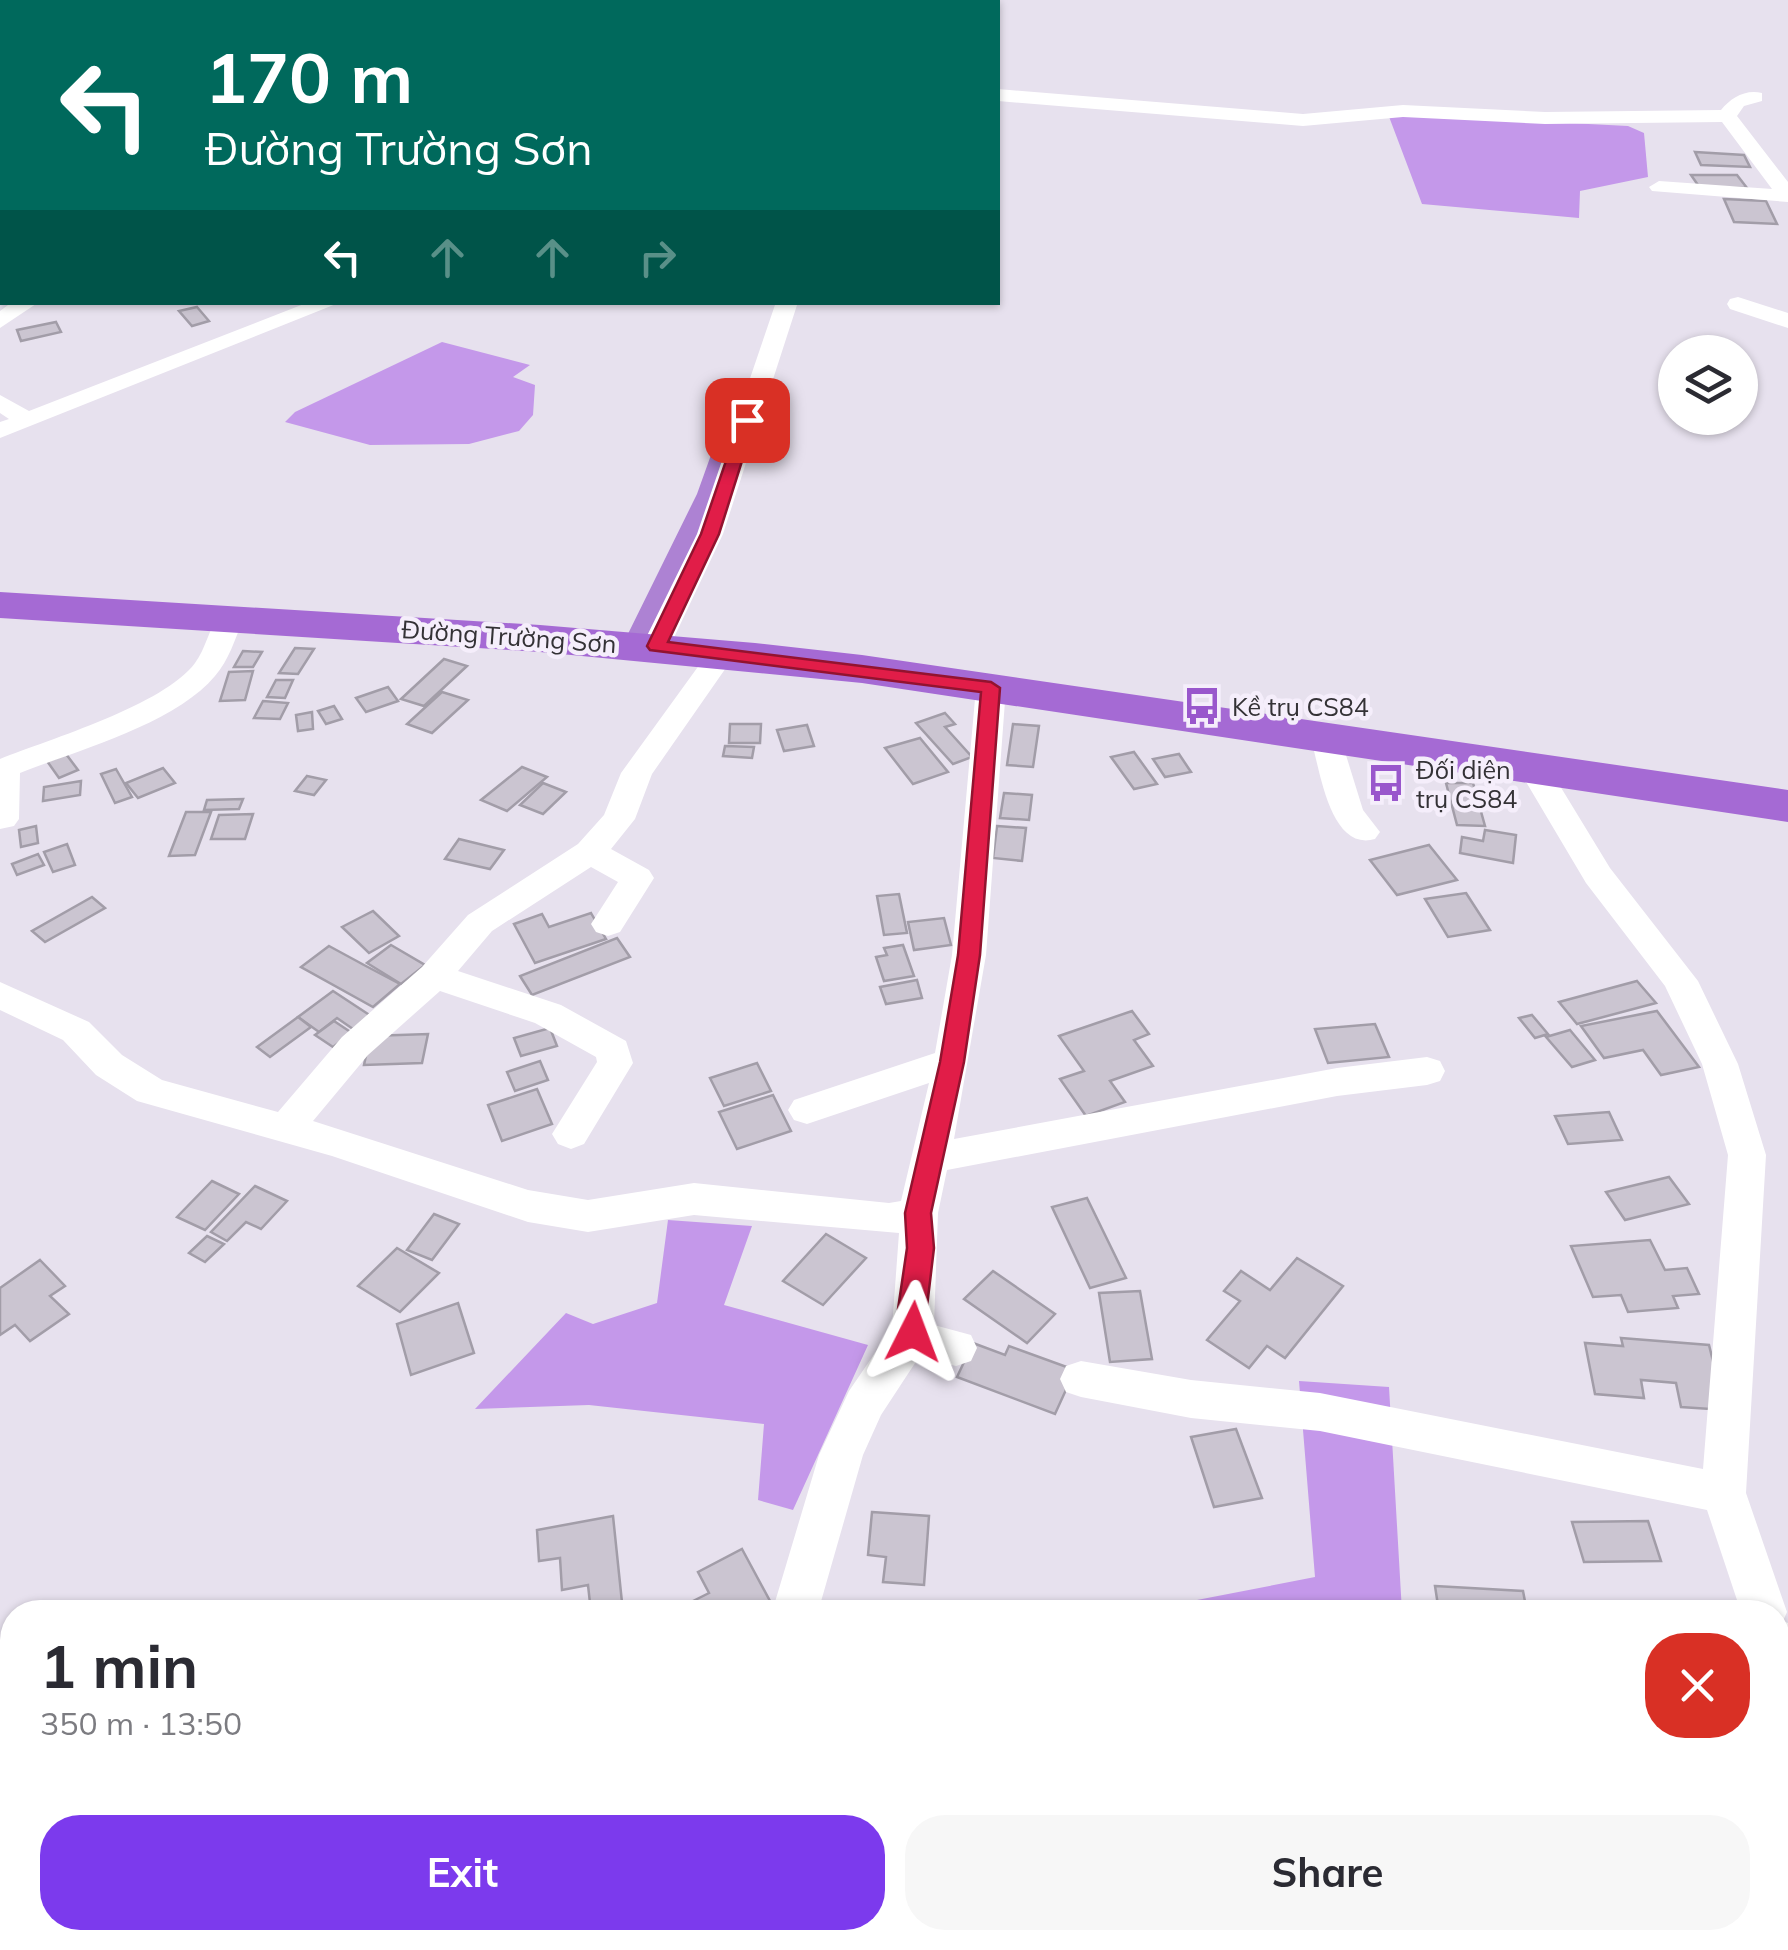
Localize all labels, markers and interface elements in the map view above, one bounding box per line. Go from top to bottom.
text: 170 m [205,33,413,121]
icon: left [40,40,170,170]
text: Đường Trường Sơn [205,120,593,176]
icon: left [315,230,370,285]
icon: ahead [420,230,475,285]
icon: ahead [525,230,580,285]
icon: right [630,230,685,285]
map controls [1658,335,1758,435]
button: layers [1658,335,1758,435]
pin [705,378,790,463]
icon: arrive [720,393,775,448]
street label: Đường Trường Sơn [401,613,617,659]
bus stop icon: Kề trụ CS84 [1181,685,1223,727]
place label: Kề trụ CS84 [1232,691,1369,722]
place label: Đối diện trụ CS84 [1416,754,1517,814]
bus stop icon: Đối diện trụ CS84 [1365,762,1407,804]
position arrow [861,1280,965,1384]
text: 1 min [40,1628,198,1703]
button: close [1645,1633,1750,1738]
text: 350 m · 13:50 [40,1703,242,1743]
button: Exit [40,1815,885,1930]
button: Share [905,1815,1750,1930]

